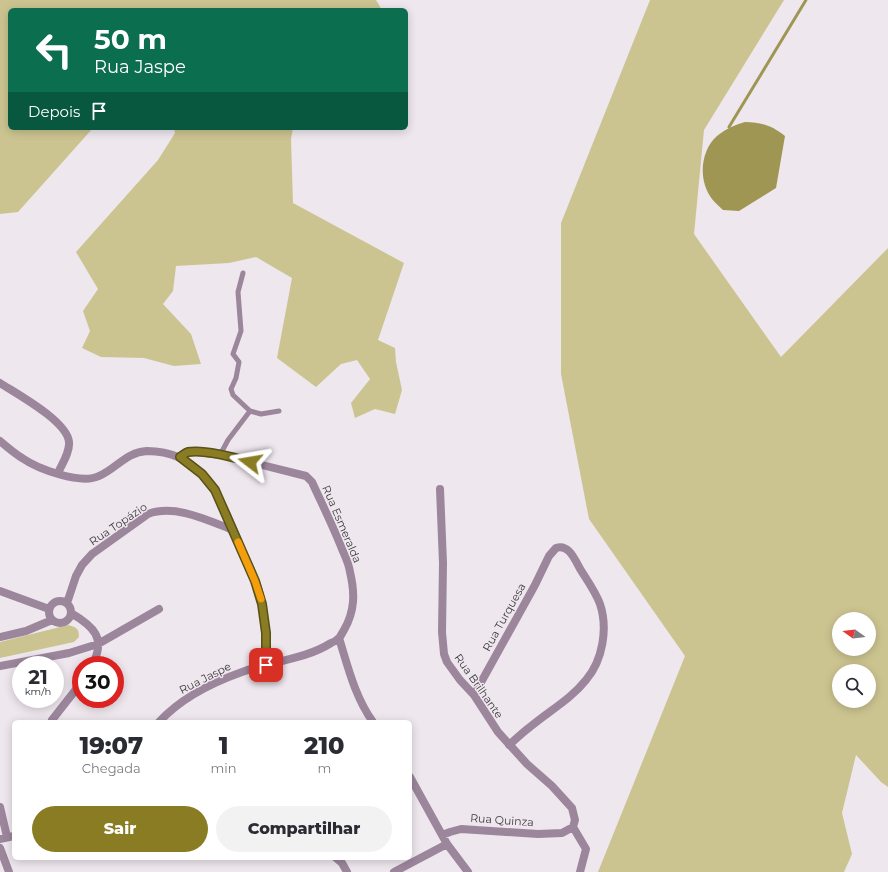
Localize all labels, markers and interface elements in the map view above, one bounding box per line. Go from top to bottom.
text: 50 m [94,22,167,56]
icon: left [28,24,80,76]
text: Rua Jaspe [94,56,186,78]
icon: arrive [88,100,110,122]
text: Depois [28,102,80,121]
position arrow [229,441,271,483]
street label: Rua Esmeralda [319,483,365,565]
street label: Rua Topázio [86,499,150,548]
street label: Rua Turquesa [479,580,529,654]
north arrow [832,612,876,656]
map controls [832,612,876,708]
pin [249,648,283,682]
street label: Rua Brilhante [452,651,507,721]
icon: arrive [255,654,277,676]
speed limit sign: 30 [72,656,124,708]
street label: Rua Jaspe [177,659,234,697]
button: search [832,664,876,708]
text: 21 [28,665,48,689]
text: km/h [25,685,51,698]
text: 19:07 [79,731,143,760]
text: 1 [219,731,228,760]
text: 210 [304,731,345,760]
text: Chegada [82,760,141,776]
text: min [211,760,237,776]
text: m [317,760,331,776]
button: Sair [32,806,208,852]
button: Compartilhar [216,806,392,852]
street label: Rua Quinza [470,811,534,829]

